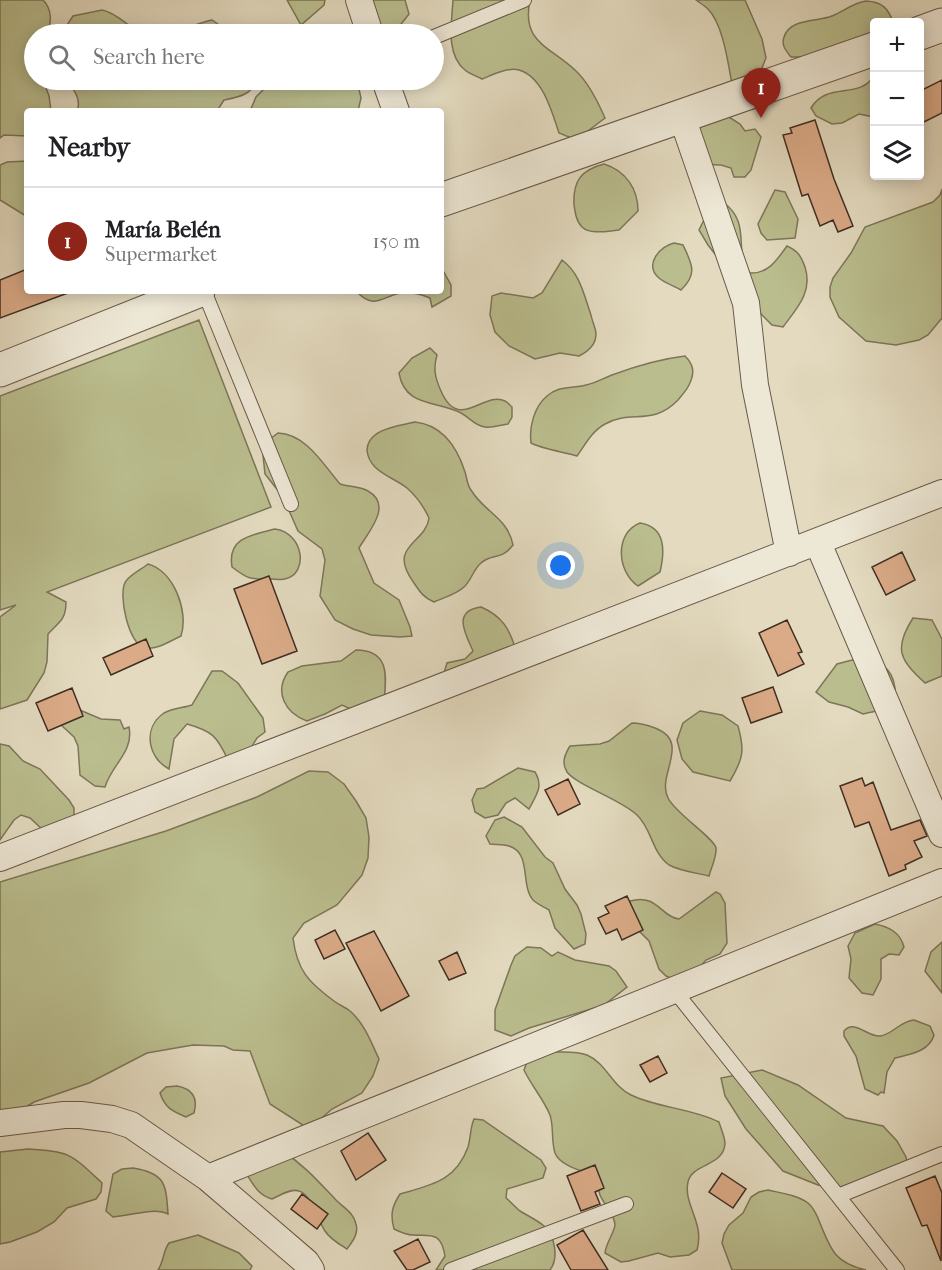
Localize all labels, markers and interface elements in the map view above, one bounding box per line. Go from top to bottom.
map controls [870,18,924,180]
button: + [870,18,924,72]
search box [24,24,444,90]
icon: search [45,41,78,74]
text: Search here [93,44,205,70]
pin: 1 [742,68,780,118]
button: − [870,72,924,126]
button: layers [870,126,924,180]
text: Nearby [48,132,130,163]
text: María Belén [105,217,221,243]
text: 1 [64,230,71,253]
text: 150 m [372,230,420,253]
text: Supermarket [105,243,217,266]
your location [546,551,575,580]

